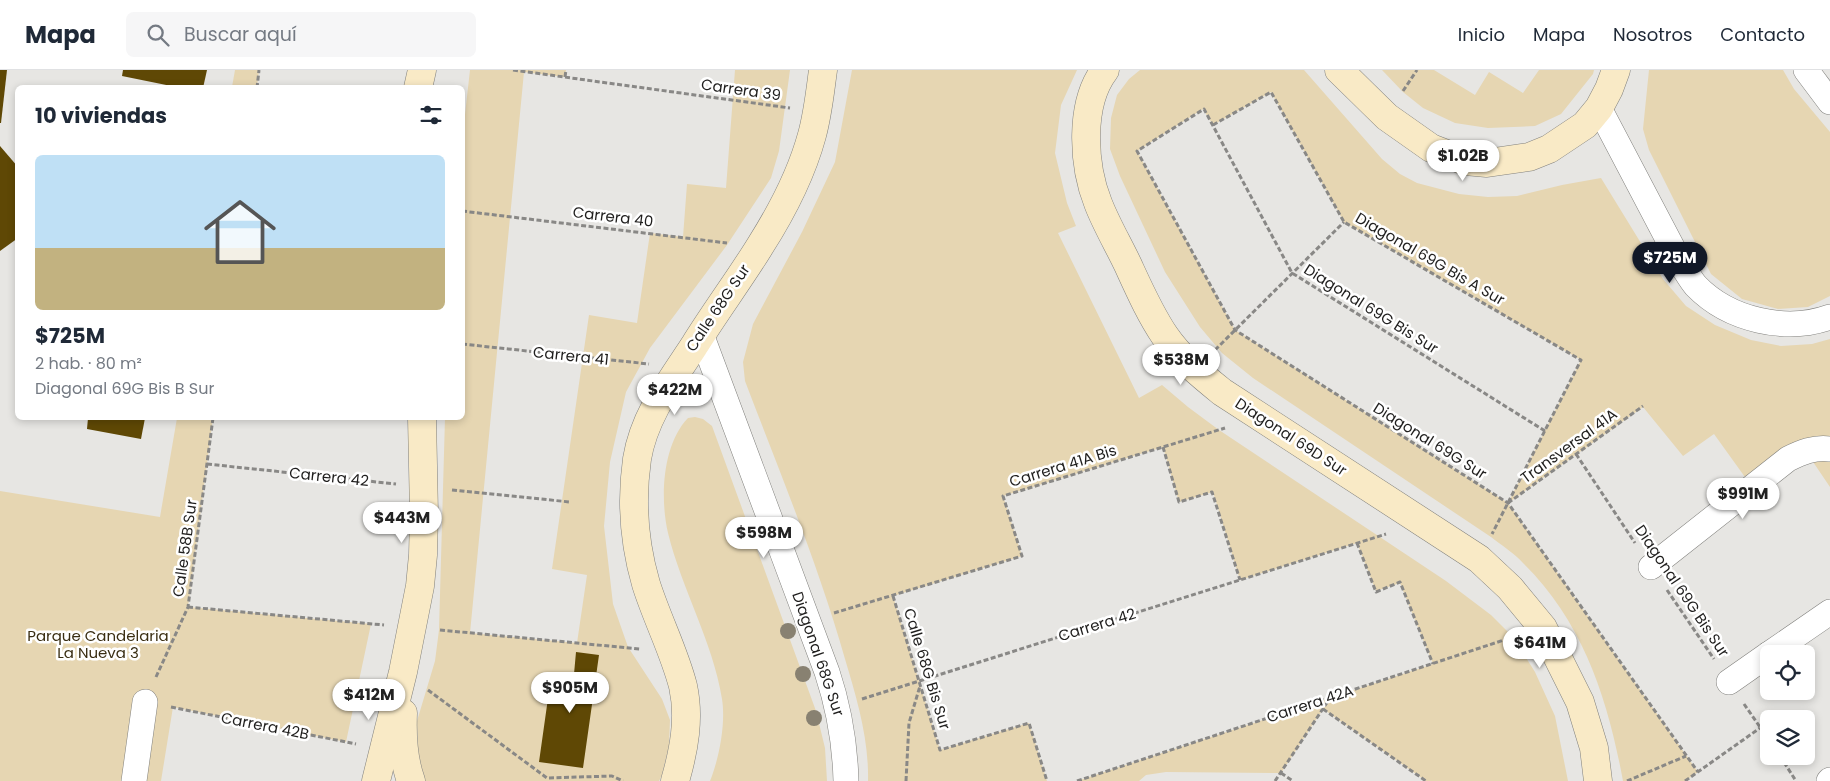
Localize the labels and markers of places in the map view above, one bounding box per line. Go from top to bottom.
pin: $1.02B [1422,140,1504,182]
pin: $725M [1635,242,1705,284]
pin: $538M [1146,344,1216,386]
pin: $422M [640,374,710,416]
pin: $991M [1708,478,1778,520]
pin: $443M [367,502,437,544]
pin: $598M [729,516,799,559]
pin: $641M [1505,626,1575,669]
pin: $905M [535,672,605,714]
pin: $412M [334,678,404,721]

